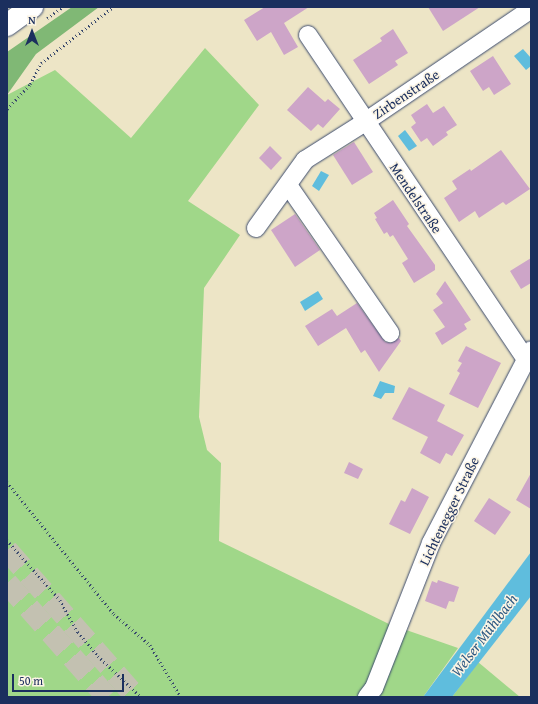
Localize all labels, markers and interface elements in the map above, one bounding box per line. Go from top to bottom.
north arrow [12,12,52,52]
text: N [28,12,36,28]
street label: Zirbenstraße [370,66,442,122]
street label: Mendelstraße [386,160,446,236]
street label: Lichtenegger Straße [415,454,483,568]
water label: Welser Mühlbach [447,590,521,680]
scale bar [14,666,126,692]
text: 50 m [19,672,43,689]

